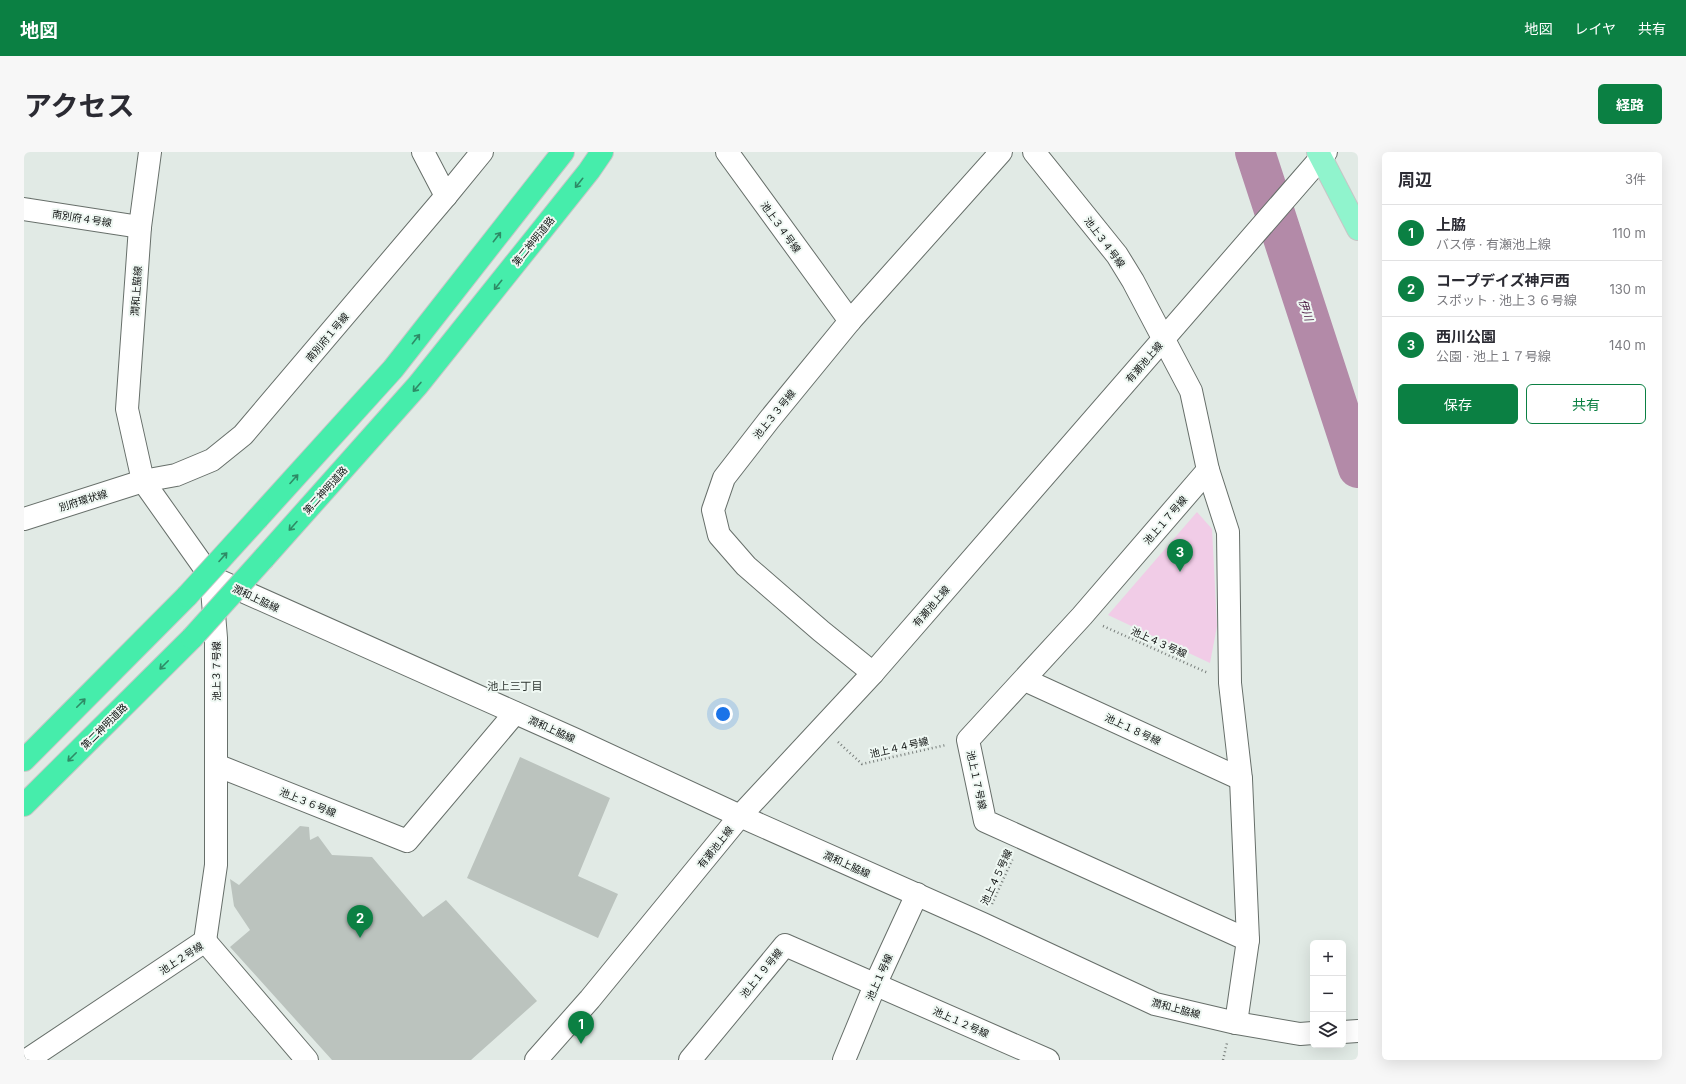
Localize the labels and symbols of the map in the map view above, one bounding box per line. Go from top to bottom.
one-way arrow [575,178,583,189]
street label: 池上３４号線 [759,199,803,255]
street label: 南別府４号線 [51,207,113,229]
street label: 第二神明道路 [509,214,557,268]
street label: 池上３４号線 [1082,214,1128,270]
one-way arrow [492,231,501,242]
street label: 潤和上脇線 [128,266,144,316]
one-way arrow [494,280,502,291]
water label: 伊川 [1296,297,1316,324]
street label: 南別府１号線 [303,310,351,364]
one-way arrow [412,333,421,344]
street label: 有瀬池上線 [1123,339,1165,385]
one-way arrow [412,381,421,392]
street label: 池上３３号線 [750,387,798,441]
street label: 第二神明道路 [300,464,350,516]
one-way arrow [289,473,298,484]
street label: 別府環状線 [57,487,109,513]
street label: 池上１７号線 [1141,493,1189,547]
one-way arrow [289,520,298,531]
pin: 3 [1167,539,1193,572]
one-way arrow [218,552,228,562]
street label: 潤和上脇線 [231,582,281,614]
street label: 有瀬池上線 [910,583,952,629]
street label: 池上４３号線 [1129,624,1189,660]
street label: 池上３７号線 [210,641,222,701]
one-way arrow [159,660,169,670]
district label: 池上三丁目 [488,679,543,693]
one-way arrow [76,698,86,708]
street label: 第二神明道路 [79,701,129,751]
your location [713,704,733,724]
street label: 池上１８号線 [1103,711,1163,747]
street label: 潤和上脇線 [527,713,577,745]
street label: 池上４４号線 [868,734,930,760]
street label: 池上１７号線 [965,749,989,811]
one-way arrow [67,752,77,762]
street label: 池上３６号線 [278,785,338,819]
street label: 有瀬池上線 [695,824,735,870]
street label: 池上４５号線 [978,847,1014,907]
street label: 潤和上脇線 [822,848,872,880]
pin: 2 [347,905,373,938]
street label: 池上２号線 [157,939,205,977]
street label: 池上１９号線 [737,946,785,1000]
street label: 池上１号線 [863,952,895,1002]
street label: 潤和上脇線 [1150,996,1202,1020]
street label: 池上１２号線 [931,1004,991,1040]
pin: 1 [568,1011,594,1044]

